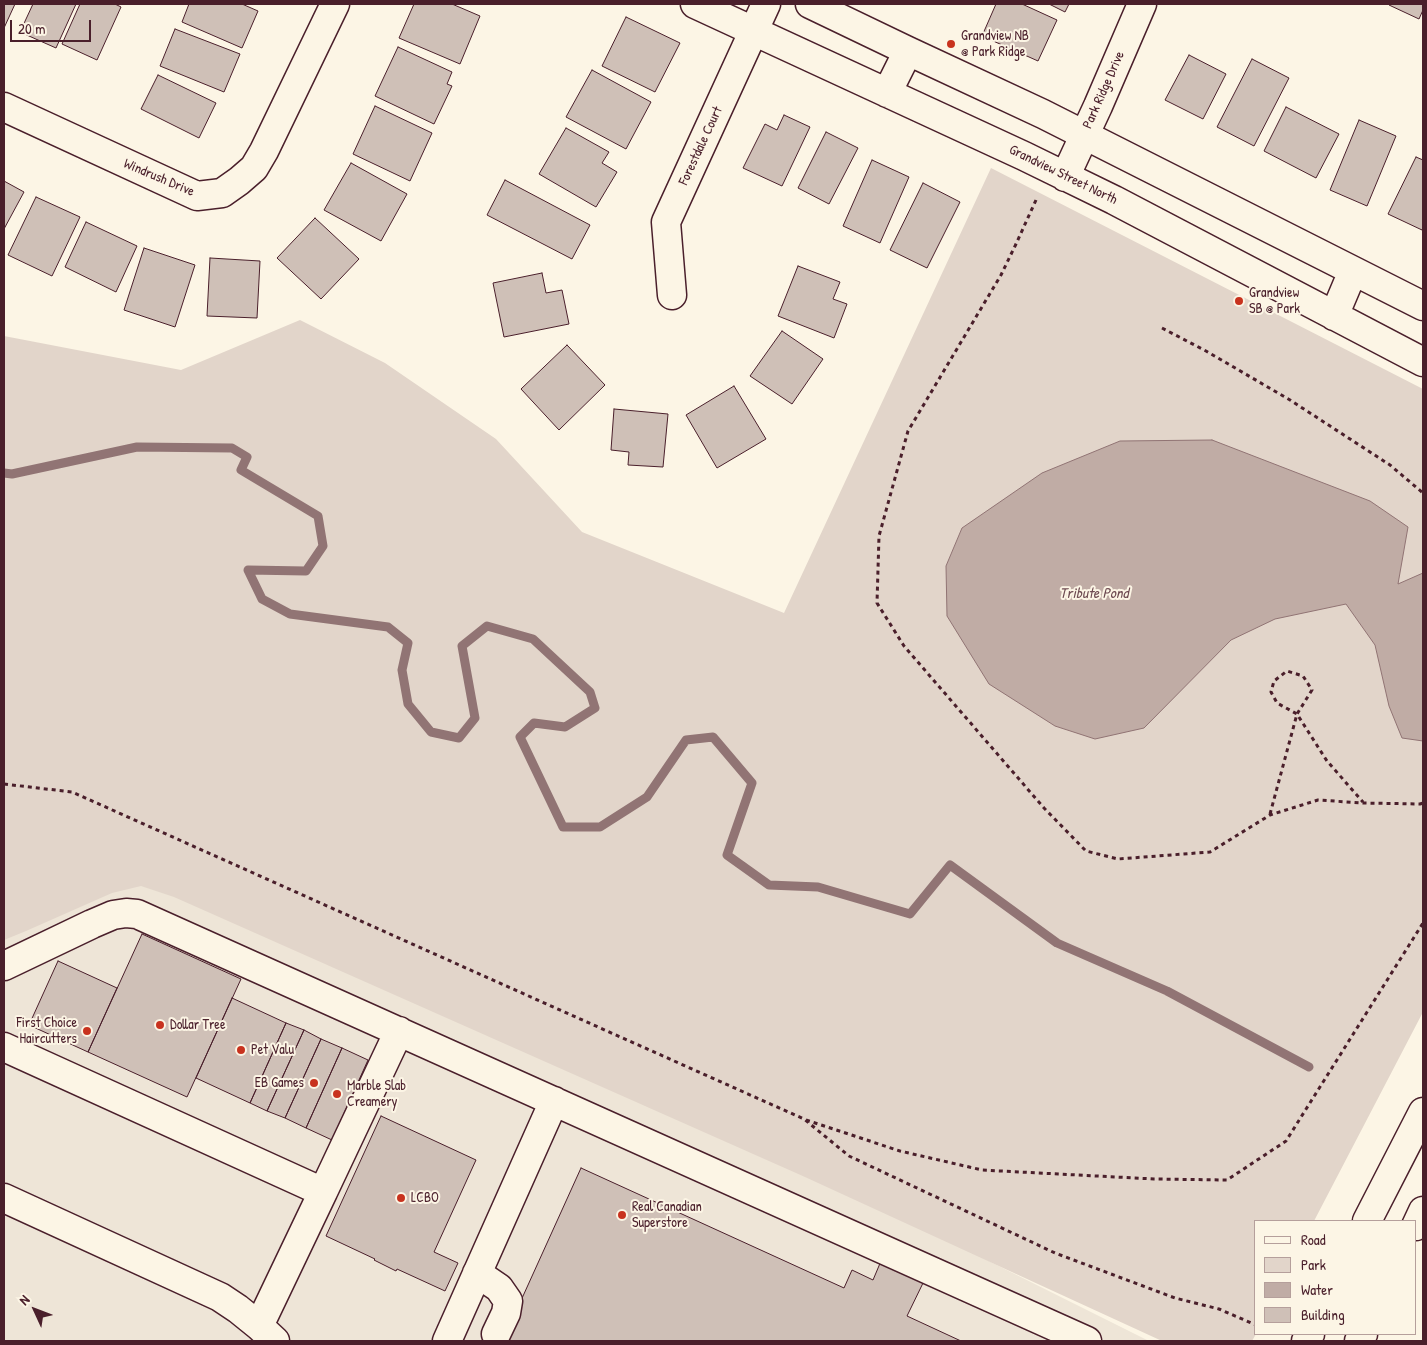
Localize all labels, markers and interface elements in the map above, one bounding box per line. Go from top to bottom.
scale bar [12,10,94,42]
text: 20 m [18,18,45,39]
place label: Grandview NB @ Park Ridge [961,28,1029,60]
marker: Grandview NB @ Park Ridge [945,38,957,50]
street label: Park Ridge Drive [1079,49,1129,131]
street label: Forestdale Court [676,104,726,188]
street label: Grandview Street North [1006,142,1120,208]
street label: Windrush Drive [121,156,197,200]
place label: Grandview SB @ Park [1249,285,1300,318]
marker: Grandview SB @ Park [1233,295,1245,307]
water label: Tribute Pond [1060,585,1128,603]
place label: First Choice Haircutters [16,1015,77,1048]
place label: Dollar Tree [170,1017,226,1033]
marker: Dollar Tree [154,1019,166,1031]
marker: First Choice Haircutters [81,1025,93,1037]
place label: Pet Valu [251,1042,294,1058]
marker: Pet Valu [235,1044,247,1056]
place label: EB Games [255,1075,304,1091]
marker: EB Games [308,1077,320,1089]
place label: Marble Slab Creamery [347,1078,406,1110]
marker: Marble Slab Creamery [331,1088,343,1100]
place label: LCBO [411,1190,439,1206]
marker: LCBO [395,1192,407,1204]
place label: Real Canadian Superstore [632,1199,702,1232]
marker: Real Canadian Superstore [616,1209,628,1221]
legend [1254,1220,1417,1335]
text: Road [1301,1229,1326,1250]
text: Park [1301,1254,1326,1275]
text: Water [1301,1279,1333,1300]
north arrow [10,1285,60,1335]
text: N [14,1290,33,1309]
text: Building [1301,1304,1345,1325]

